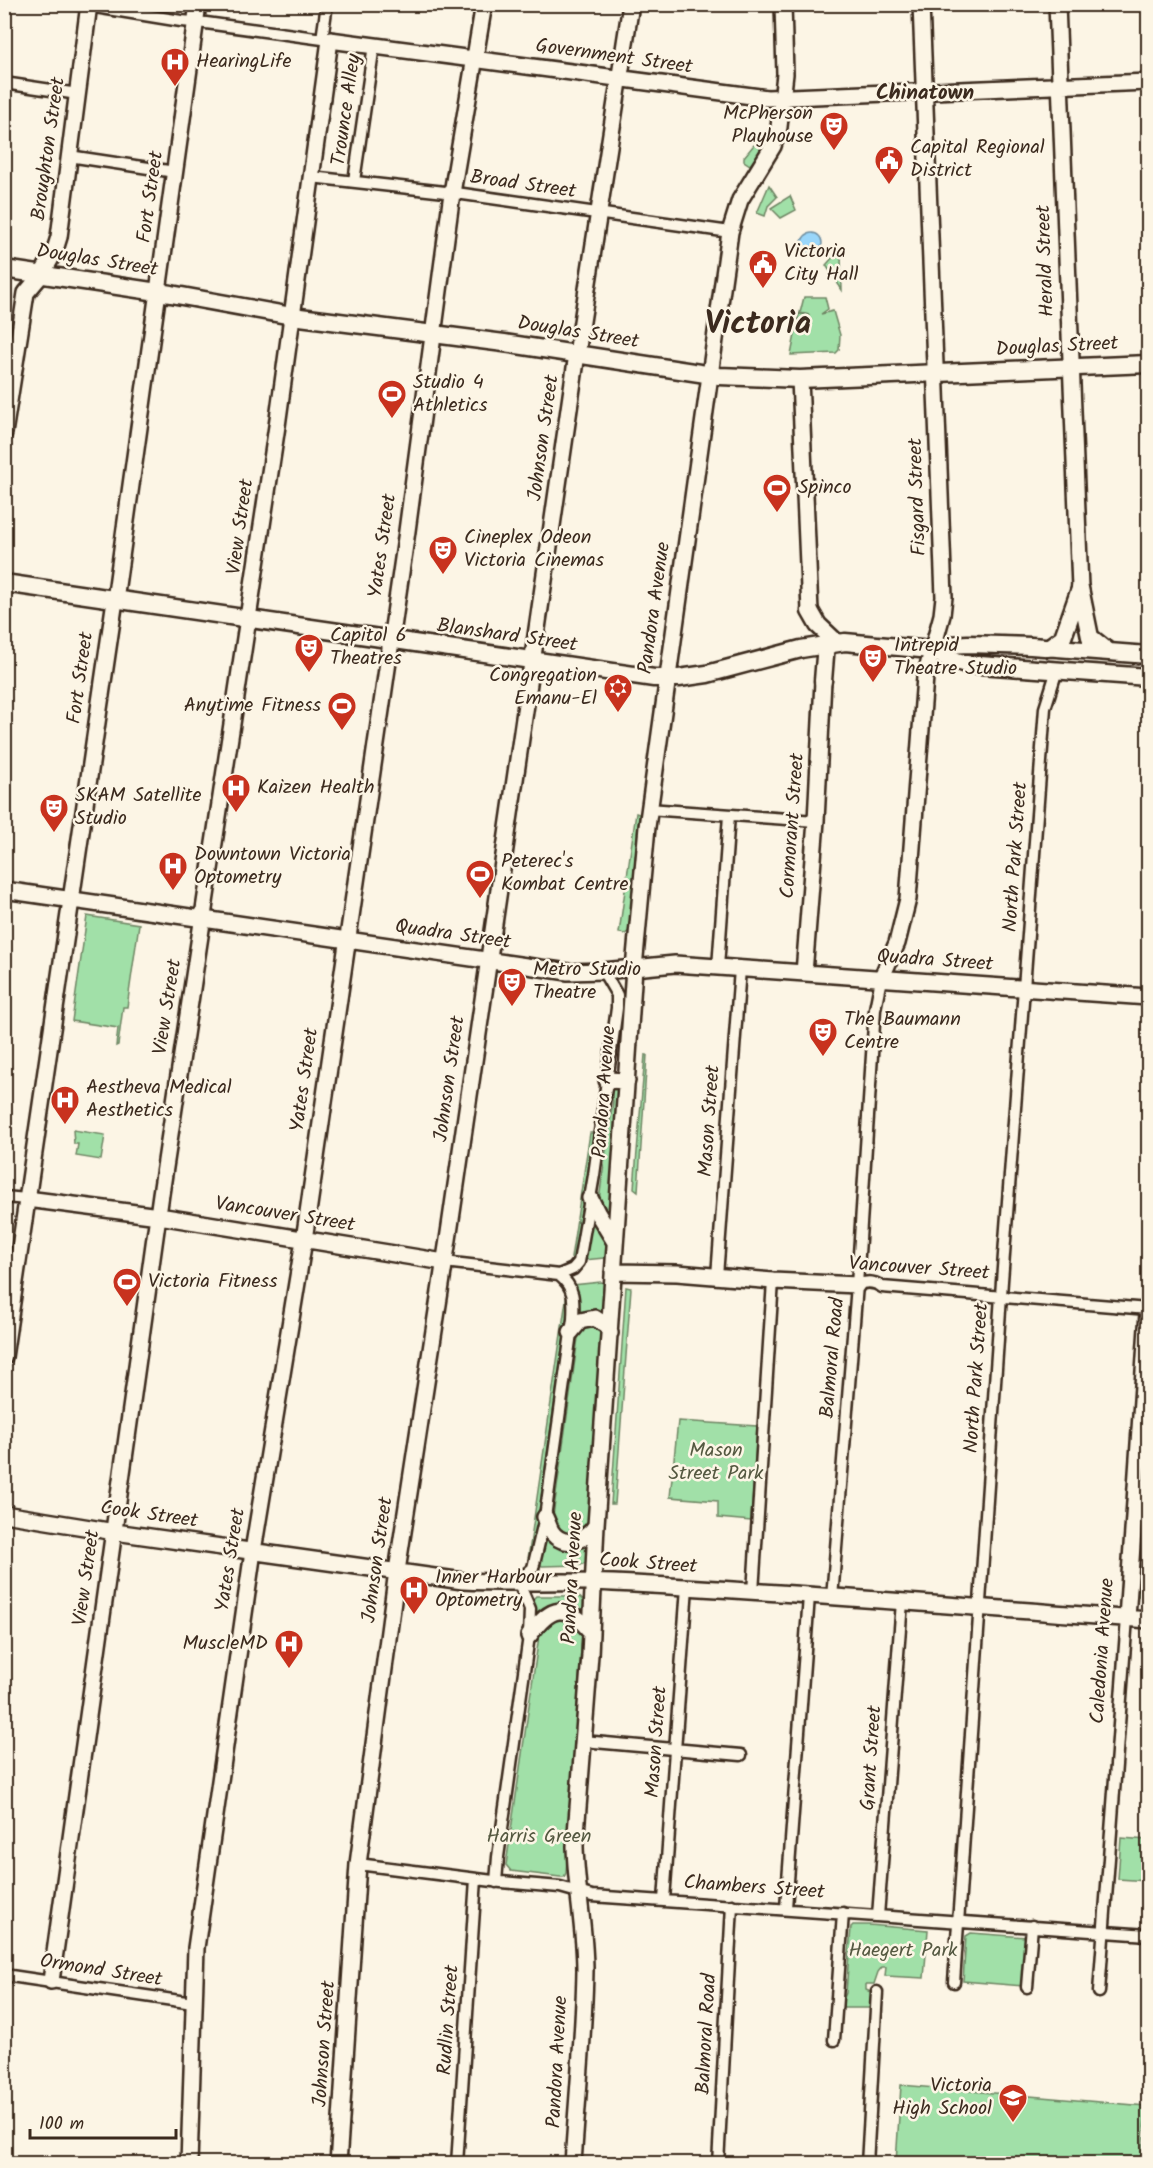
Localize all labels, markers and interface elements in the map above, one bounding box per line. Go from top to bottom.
street label: Government Street [534,30,695,84]
hospital icon: HearingLife [159,46,191,88]
place label: HearingLife [196,46,292,78]
street label: Trounce Alley [323,51,371,168]
street label: Broughton Street [23,75,75,223]
district label: Chinatown [876,77,974,110]
place label: McPherson Playhouse [723,98,813,153]
theatre icon: McPherson Playhouse [818,110,850,152]
place label: Capital Regional District [910,132,1045,187]
public building icon: Capital Regional District [873,144,905,186]
street label: Fort Street [129,149,173,245]
street label: Broad Street [468,162,578,208]
street label: Herald Street [1028,204,1064,318]
street label: Douglas Street [34,236,160,286]
place label: Victoria City Hall [784,236,859,291]
public building icon: Victoria City Hall [747,248,779,290]
district label: Victoria [705,299,811,350]
street label: Douglas Street [515,308,641,358]
street label: Douglas Street [995,328,1119,366]
place label: Studio 4 Athletics [413,367,488,422]
street label: Johnson Street [519,373,569,503]
sports icon: Studio 4 Athletics [376,378,408,420]
street label: Fisgard Street [900,437,936,557]
sports icon: Spinco [761,472,793,514]
place label: Spinco [798,472,852,504]
street label: View Street [218,477,264,577]
street label: Yates Street [360,492,406,600]
place label: Cineplex Odeon Victoria Cinemas [464,522,605,577]
theatre icon: Cineplex Odeon Victoria Cinemas [427,534,459,576]
street label: Pandora Avenue [630,540,680,676]
street label: Blanshard Street [435,610,580,662]
place label: Capitol 6 Theatres [330,620,407,675]
street label: Fort Street [59,630,103,726]
place label: Intrepid Theatre Studio [894,630,1017,685]
theatre icon: Capitol 6 Theatres [293,632,325,674]
theatre icon: Intrepid Theatre Studio [857,642,889,684]
place label: Congregation Emanu-El [489,660,597,715]
synagogue icon: Congregation Emanu-El [602,672,634,714]
place label: Anytime Fitness [184,690,321,722]
sports icon: Anytime Fitness [326,690,358,732]
street label: Cormorant Street [772,752,814,900]
hospital icon: Kaizen Health [220,772,252,814]
place label: Kaizen Health [257,772,375,804]
place label: SKAM Satellite Studio [75,780,201,835]
street label: North Park Street [995,780,1037,933]
theatre icon: SKAM Satellite Studio [38,792,70,834]
place label: Downtown Victoria Optometry [194,839,351,894]
place label: Peterec's Kombat Centre [501,846,628,901]
hospital icon: Downtown Victoria Optometry [157,850,189,892]
sports icon: Peterec's Kombat Centre [464,858,496,900]
street label: Quadra Street [393,911,513,959]
street label: Quadra Street [876,941,994,981]
place label: Metro Studio Theatre [533,954,641,1009]
street label: View Street [145,957,191,1057]
theatre icon: Metro Studio Theatre [496,966,528,1008]
place label: The Baumann Centre [844,1004,961,1059]
street label: Johnson Street [425,1014,475,1144]
theatre icon: The Baumann Centre [807,1016,839,1058]
street label: Pandora Avenue [584,1025,626,1159]
street label: Yates Street [282,1026,328,1134]
street label: Mason Street [690,1064,730,1178]
place label: Aestheva Medical Aesthetics [86,1072,232,1127]
hospital icon: Aestheva Medical Aesthetics [49,1084,81,1126]
street label: Vancouver Street [213,1188,357,1242]
street label: Vancouver Street [848,1248,991,1290]
sports icon: Victoria Fitness [111,1266,143,1308]
place label: Victoria Fitness [148,1266,278,1298]
street label: Balmoral Road [812,1295,854,1420]
street label: North Park Street [956,1301,998,1454]
park label: Mason Street Park [669,1435,764,1490]
street label: Cook Street [98,1492,200,1538]
street label: Johnson Street [353,1495,403,1625]
street label: Yates Street [207,1505,255,1614]
street label: Pandora Avenue [554,1511,592,1645]
street label: View Street [64,1528,110,1628]
street label: Cook Street [598,1545,698,1583]
place label: Inner Harbour Optometry [435,1562,553,1617]
hospital icon: Inner Harbour Optometry [398,1574,430,1616]
street label: Caledonia Avenue [1082,1577,1124,1725]
place label: MuscleMD [183,1628,268,1660]
hospital icon: MuscleMD [273,1628,305,1670]
street label: Mason Street [637,1685,677,1799]
street label: Grant Street [852,1704,892,1812]
park label: Harris Green [487,1821,591,1853]
street label: Chambers Street [682,1867,826,1909]
park label: Haegert Park [849,1935,958,1967]
street label: Ormond Street [38,1946,165,1996]
street label: Rudlin Street [429,1964,469,2076]
street label: Balmoral Road [688,1972,726,2095]
street label: Johnson Street [305,1979,345,2108]
street label: Pandora Avenue [539,1995,577,2129]
place label: Victoria High School [892,2070,992,2125]
school or university icon: Victoria High School [997,2082,1029,2124]
scale bar [30,2102,176,2140]
text: 100 m [39,2110,84,2139]

